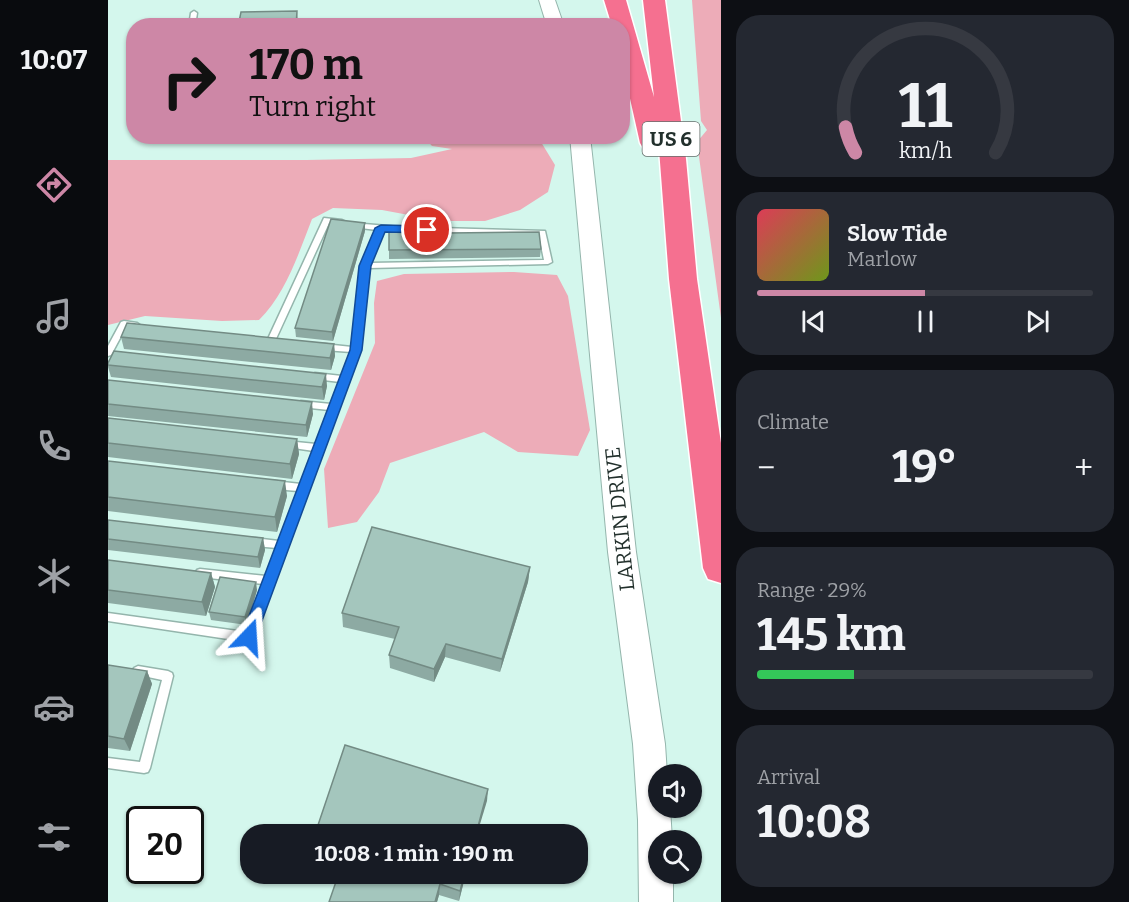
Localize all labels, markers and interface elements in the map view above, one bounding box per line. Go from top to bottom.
text: 170 m [249,40,363,90]
icon: right [150,42,228,120]
text: 10:07 [21,44,87,76]
text: 11 [898,69,952,144]
text: Turn right [249,91,376,123]
road number: US 6 [642,122,700,156]
text: km/h [898,139,952,165]
icon: directions [33,164,75,206]
pin [401,204,452,255]
icon: arrive [410,213,443,246]
text: Slow Tide [847,220,947,247]
text: Marlow [847,247,917,271]
icon: music [33,295,75,337]
icon: previous [797,305,830,338]
icon: pause [909,305,942,338]
icon: next [1021,305,1054,338]
text: Climate [757,410,829,434]
icon: phone [33,425,75,467]
text: 19° [892,440,957,494]
street label: LARKIN DRIVE [600,446,640,592]
text: − [757,448,775,488]
text: + [1074,448,1093,488]
icon: climate [33,555,75,597]
text: Range · 29% [757,578,867,602]
position arrow [217,605,281,669]
text: 145 km [757,608,906,662]
icon: car [33,686,75,728]
map controls [648,764,702,884]
button: sound [648,764,702,818]
text: Arrival [757,765,820,789]
text: 10:08 [757,795,871,849]
speed limit sign: 20 [126,806,204,884]
icon: filters [33,816,75,858]
button: search [648,830,702,884]
text: 10:08 · 1 min · 190 m [315,840,513,867]

